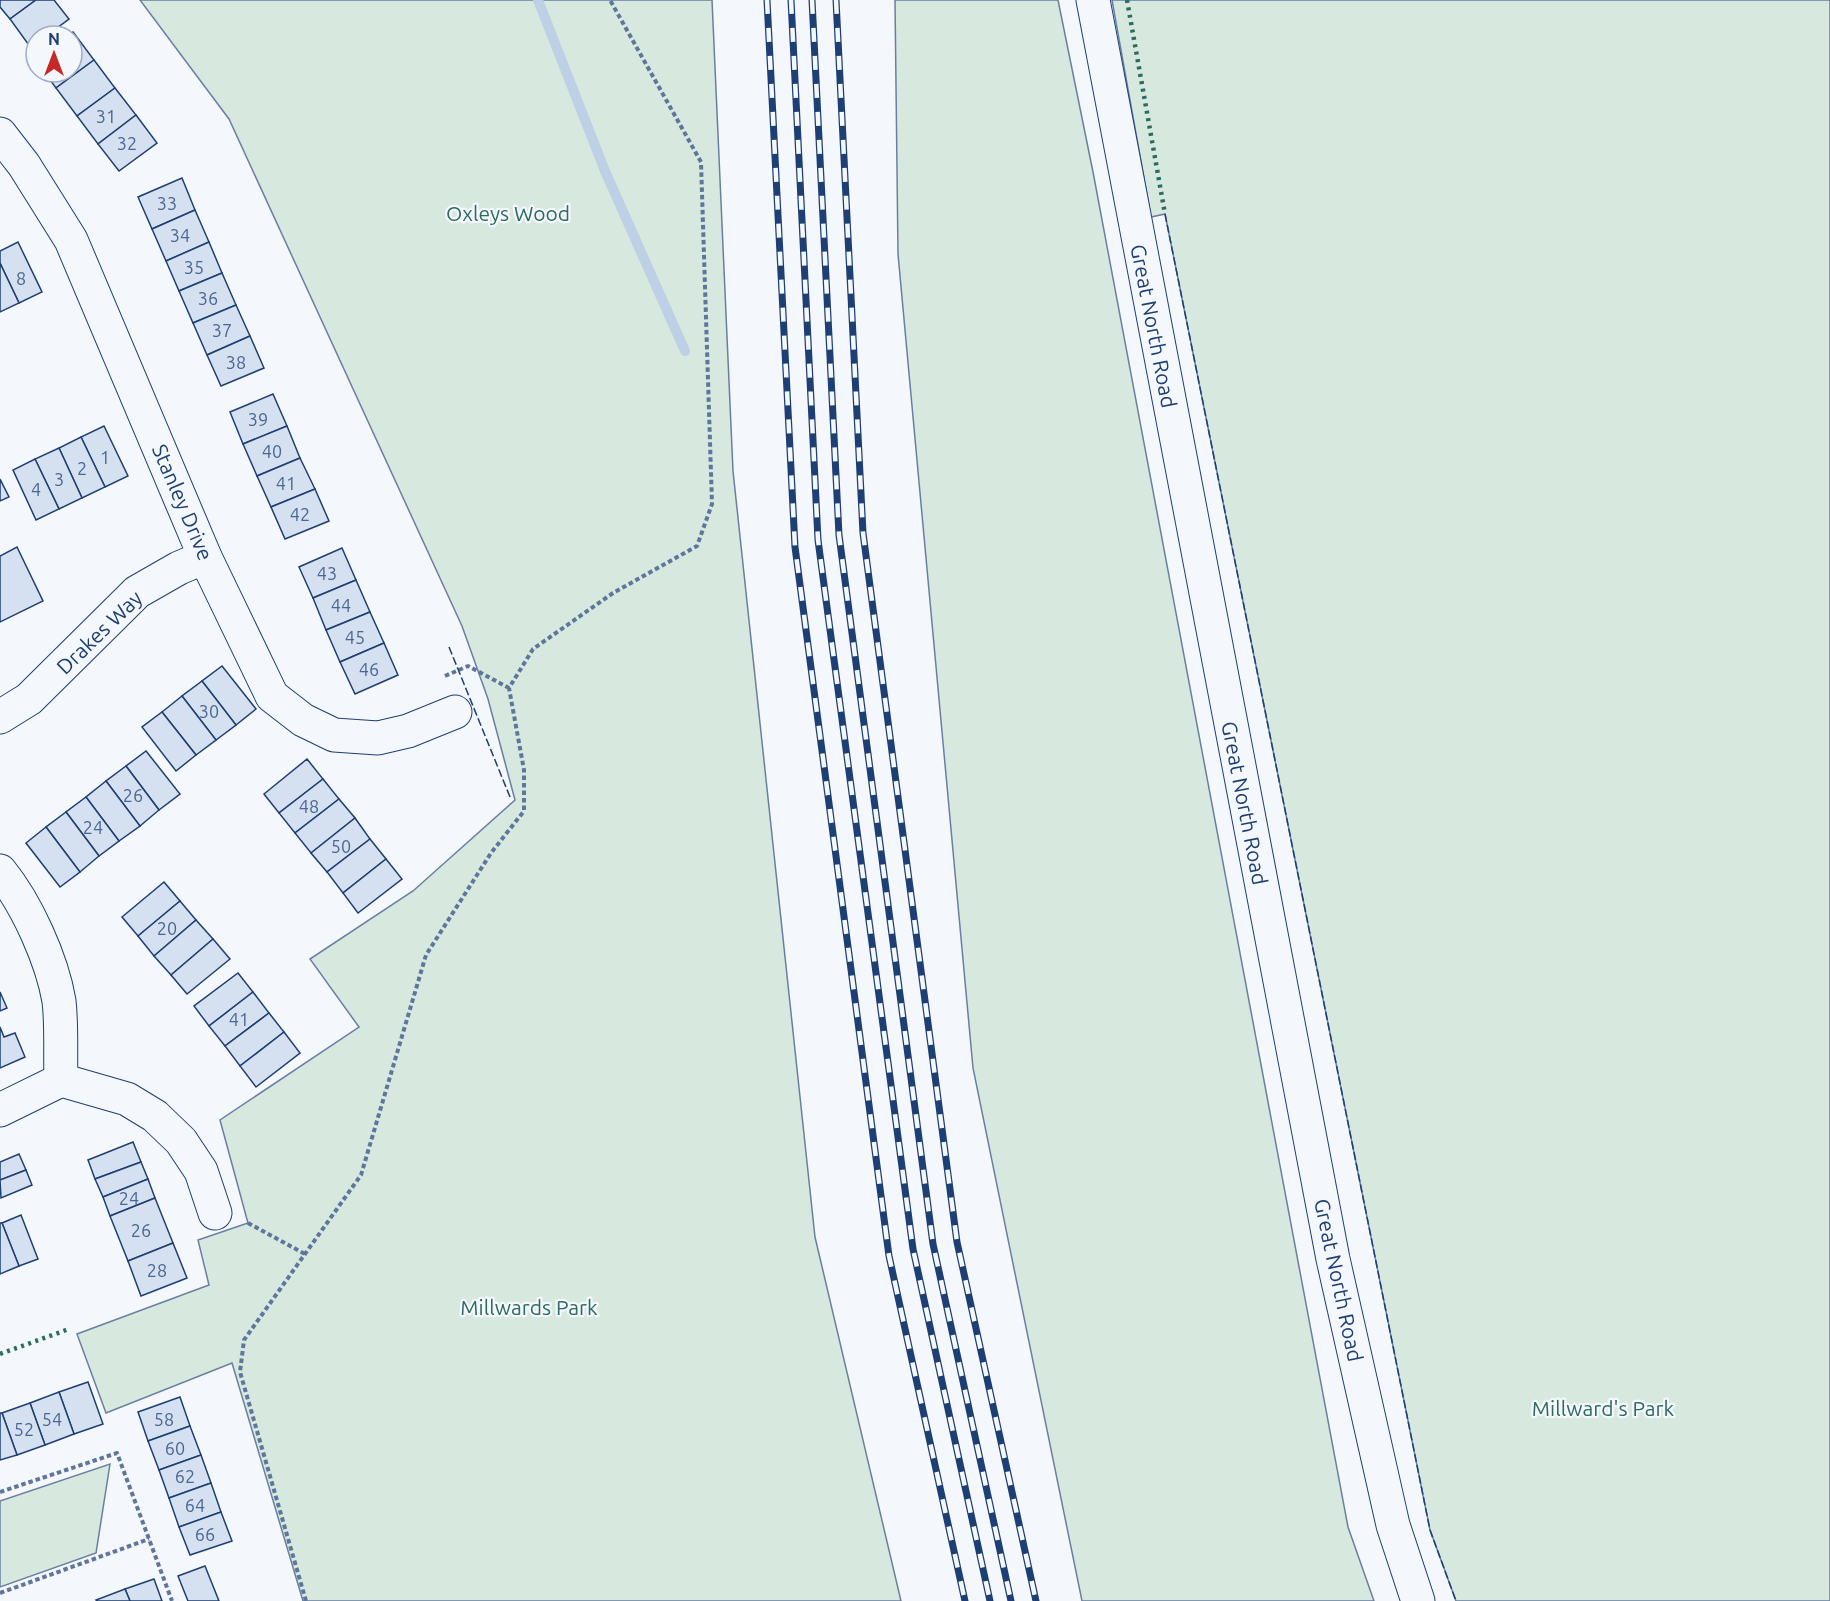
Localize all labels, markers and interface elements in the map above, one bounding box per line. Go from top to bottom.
north arrow [24,24,84,84]
text: N [48,30,60,48]
house number: 31 [96,106,116,126]
house number: 32 [117,133,137,153]
house number: 33 [157,193,177,213]
park label: Oxleys Wood [446,201,570,225]
house number: 34 [170,225,190,245]
street label: Great North Road [1126,242,1182,410]
house number: 35 [184,257,204,277]
house number: 8 [16,268,26,288]
house number: 36 [198,288,218,308]
house number: 37 [212,320,232,340]
house number: 38 [226,352,246,372]
house number: 39 [248,409,268,429]
street label: Stanley Drive [148,440,218,564]
house number: 40 [262,441,282,461]
house number: 1 [100,447,110,467]
house number: 2 [77,458,87,478]
house number: 3 [54,469,64,489]
house number: 41 [276,473,296,493]
house number: 4 [31,479,41,499]
house number: 42 [290,504,310,524]
house number: 43 [317,563,337,583]
street label: Drakes Way [51,585,147,679]
house number: 44 [331,595,351,615]
house number: 45 [345,627,365,647]
house number: 46 [359,659,379,679]
house number: 30 [199,701,219,721]
street label: Great North Road [1217,719,1273,887]
house number: 26 [123,785,143,805]
house number: 48 [299,796,319,816]
house number: 24 [83,817,103,837]
house number: 50 [331,836,351,856]
house number: 20 [157,918,177,938]
house number: 41 [229,1009,249,1029]
house number: 24 [119,1188,139,1208]
street label: Great North Road [1310,1196,1368,1364]
house number: 26 [131,1220,151,1240]
house number: 28 [147,1260,167,1280]
park label: Millwards Park [460,1295,598,1319]
park label: Millward's Park [1532,1396,1675,1420]
house number: 54 [42,1409,62,1429]
house number: 58 [154,1409,174,1429]
house number: 52 [14,1419,34,1439]
house number: 60 [165,1438,185,1458]
house number: 62 [175,1466,195,1486]
house number: 64 [185,1495,205,1515]
house number: 66 [195,1524,215,1544]

